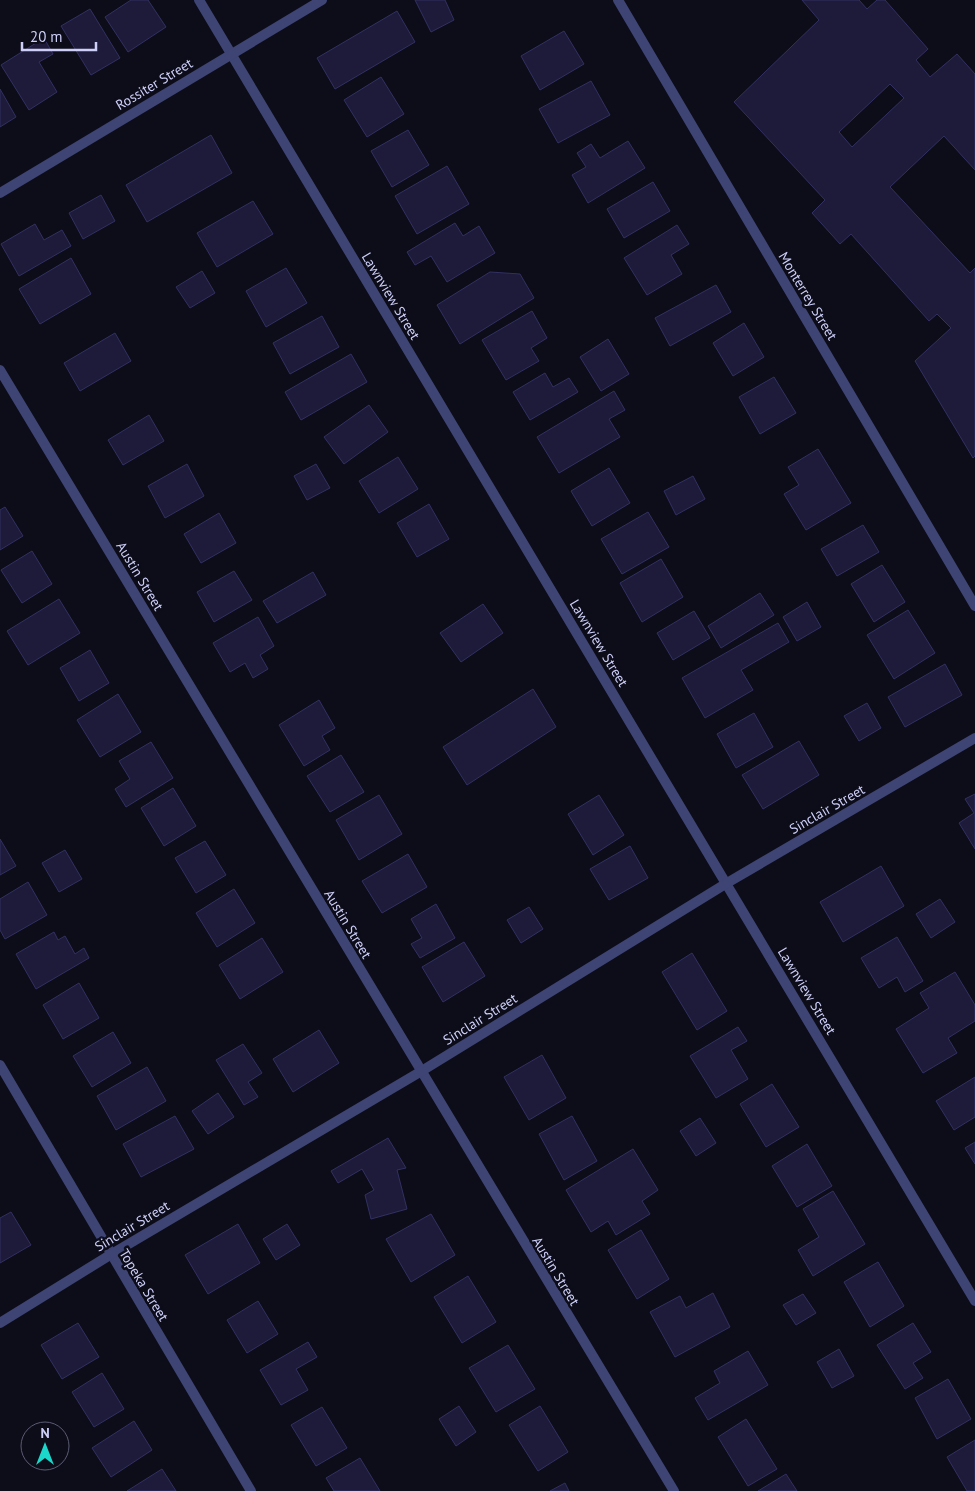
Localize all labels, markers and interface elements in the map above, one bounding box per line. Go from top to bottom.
scale bar [22,20,96,52]
text: 20 m [30,27,63,46]
street label: Rossiter Street [112,54,196,114]
street label: Lawnview Street [358,249,424,343]
street label: Monterrey Street [775,249,842,344]
street label: Austin Street [112,538,168,614]
street label: Lawnview Street [566,596,632,690]
street label: Sinclair Street [786,780,868,838]
street label: Austin Street [320,886,376,962]
street label: Lawnview Street [774,944,840,1038]
street label: Sinclair Street [440,989,521,1049]
street label: Sinclair Street [91,1196,173,1255]
street label: Austin Street [528,1233,584,1309]
street label: Topeka Street [115,1246,173,1325]
north arrow [20,1421,70,1471]
text: N [40,1424,50,1442]

